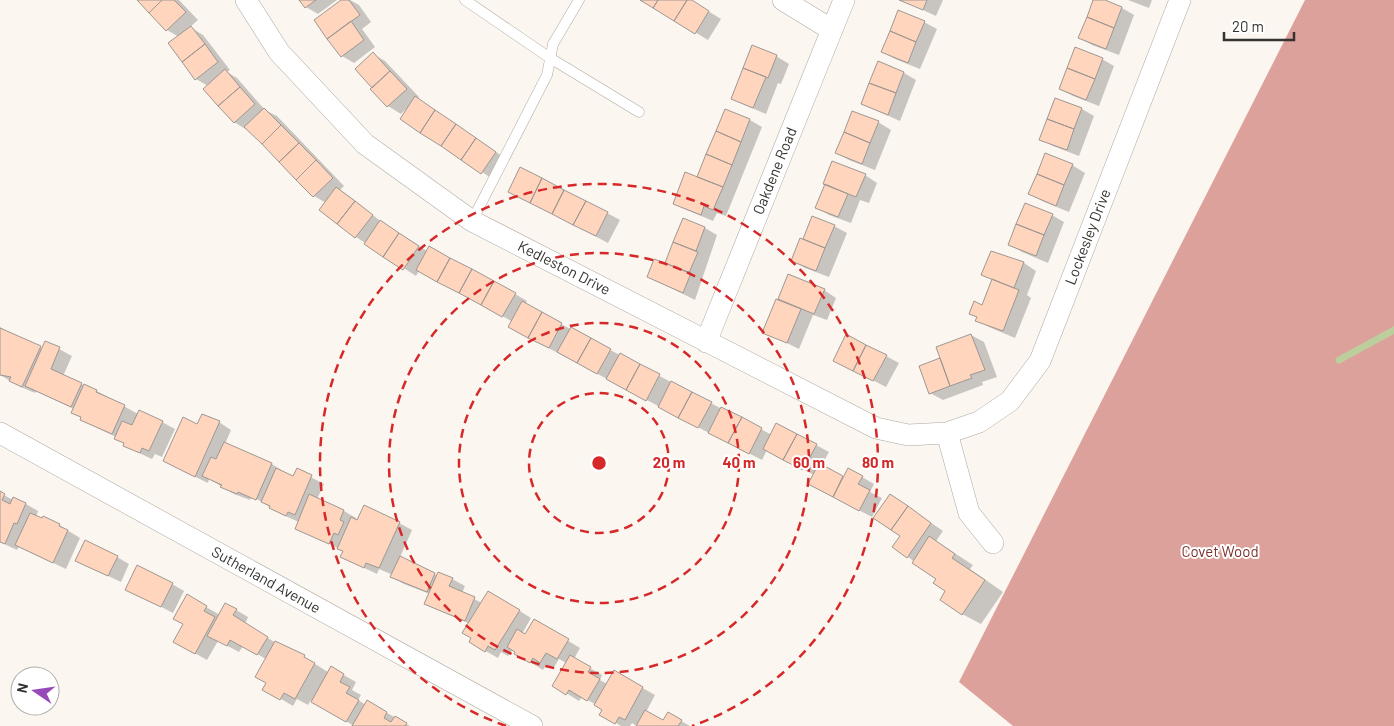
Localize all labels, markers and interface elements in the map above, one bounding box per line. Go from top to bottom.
scale bar [1224,10,1294,42]
text: 20 m [1232,17,1264,35]
street label: Oakdene Road [748,124,800,217]
street label: Lockesley Drive [1060,186,1114,287]
street label: Kedleston Drive [515,236,614,298]
text: 20 m [653,453,685,471]
text: 40 m [722,453,756,471]
text: 60 m [793,453,825,471]
text: 80 m [862,453,894,471]
centre of rings [590,454,608,472]
street label: Sutherland Avenue [209,542,324,616]
park label: Covet Wood [1181,542,1259,560]
north arrow [10,666,60,716]
text: N [13,682,31,694]

